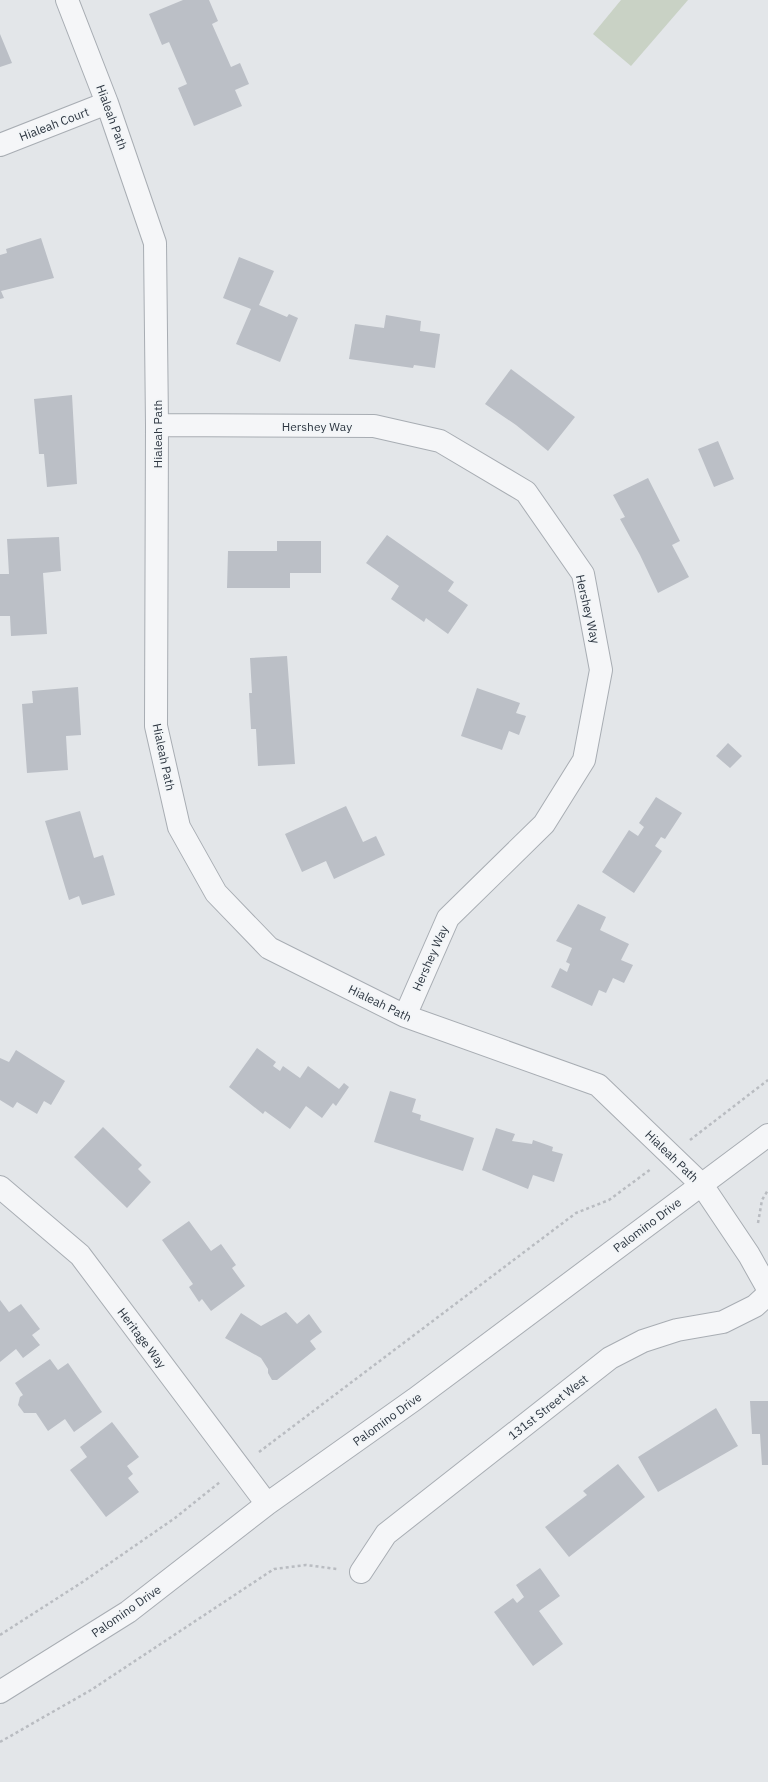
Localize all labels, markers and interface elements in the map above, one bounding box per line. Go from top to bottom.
street label: Hialeah Path [93,82,131,152]
street label: Hialeah Court [17,104,91,144]
street label: Hialeah Path [150,400,165,468]
street label: Hershey Way [282,419,352,434]
street label: Hershey Way [573,573,603,645]
street label: Hialeah Path [150,722,178,792]
street label: Hershey Way [409,923,451,993]
street label: Hialeah Path [346,981,414,1025]
street label: Hialeah Path [642,1127,702,1185]
street label: Palomino Drive [610,1194,684,1255]
street label: Heritage Way [114,1305,170,1371]
street label: 131st Street West [505,1371,591,1443]
street label: Palomino Drive [350,1389,425,1449]
street label: Palomino Drive [88,1581,164,1640]

